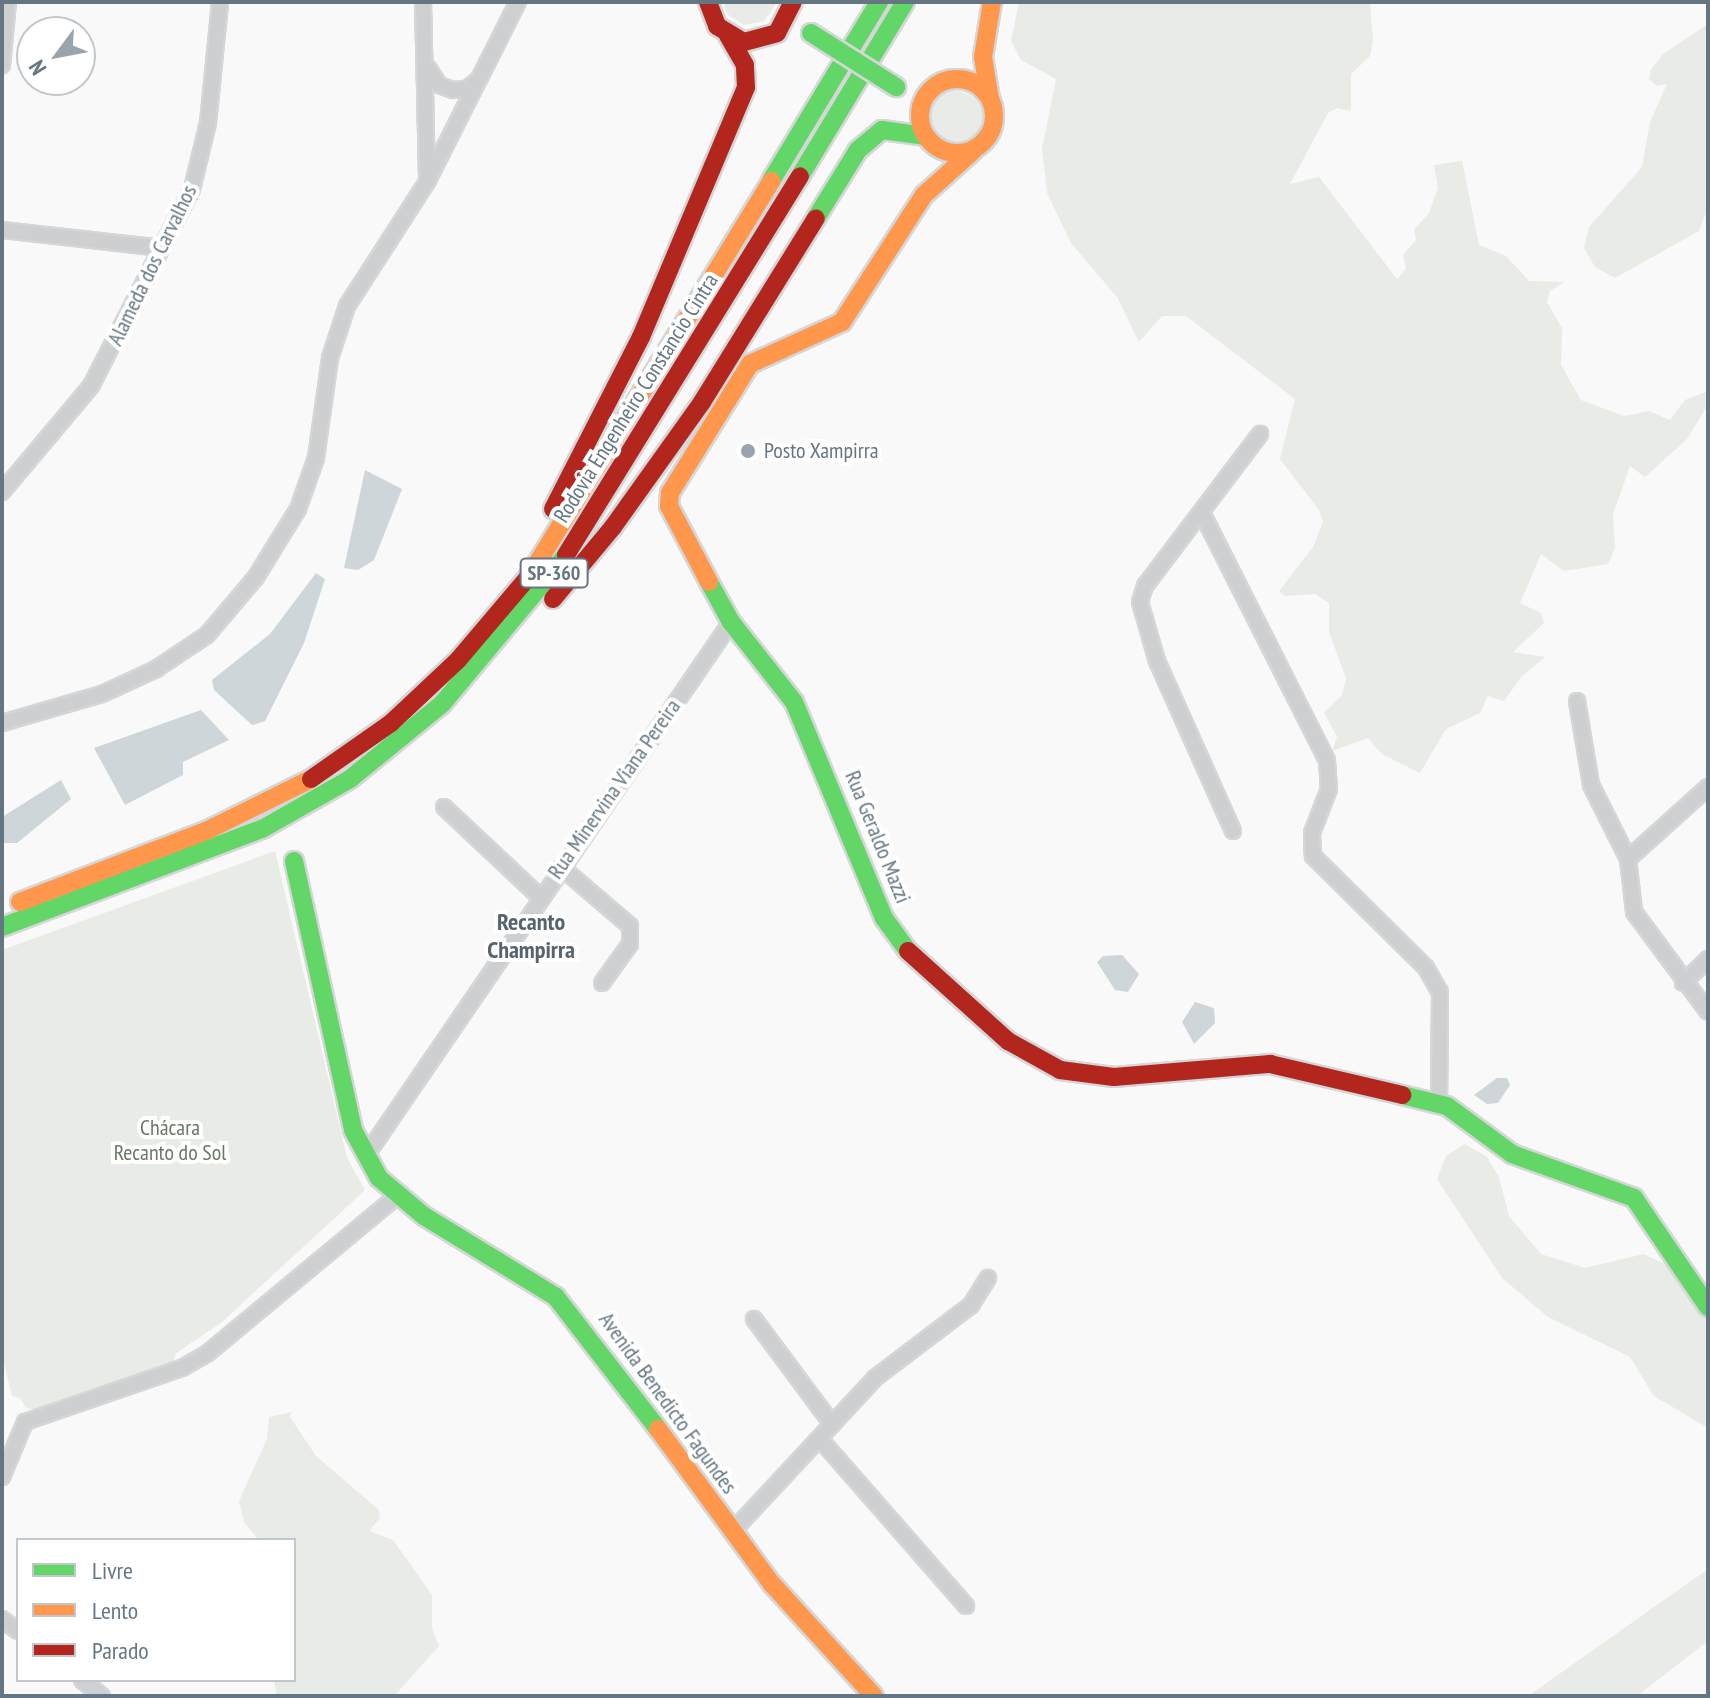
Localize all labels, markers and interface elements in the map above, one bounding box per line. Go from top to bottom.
north arrow [16,16,96,96]
text: N [22,55,52,80]
street label: Alameda dos Carvalhos [102,180,202,350]
street label: Rodovia Engenheiro Constancio Cintra [548,269,724,527]
place label: Posto Xampirra [764,438,879,464]
marker: Posto Xampirra [739,442,757,460]
road number: SP-360 [518,557,590,589]
street label: Rua Minervina Viana Pereira [542,694,686,884]
street label: Rua Geraldo Mazzi [839,767,917,907]
district label: Recanto Champirra [487,908,575,964]
park label: Chácara Recanto do Sol [114,1114,226,1166]
street label: Avenida Benedicto Fagundes [593,1307,743,1499]
legend [16,1538,296,1682]
text: Livre [92,1555,133,1586]
text: Lento [92,1595,138,1626]
text: Parado [92,1635,149,1666]

